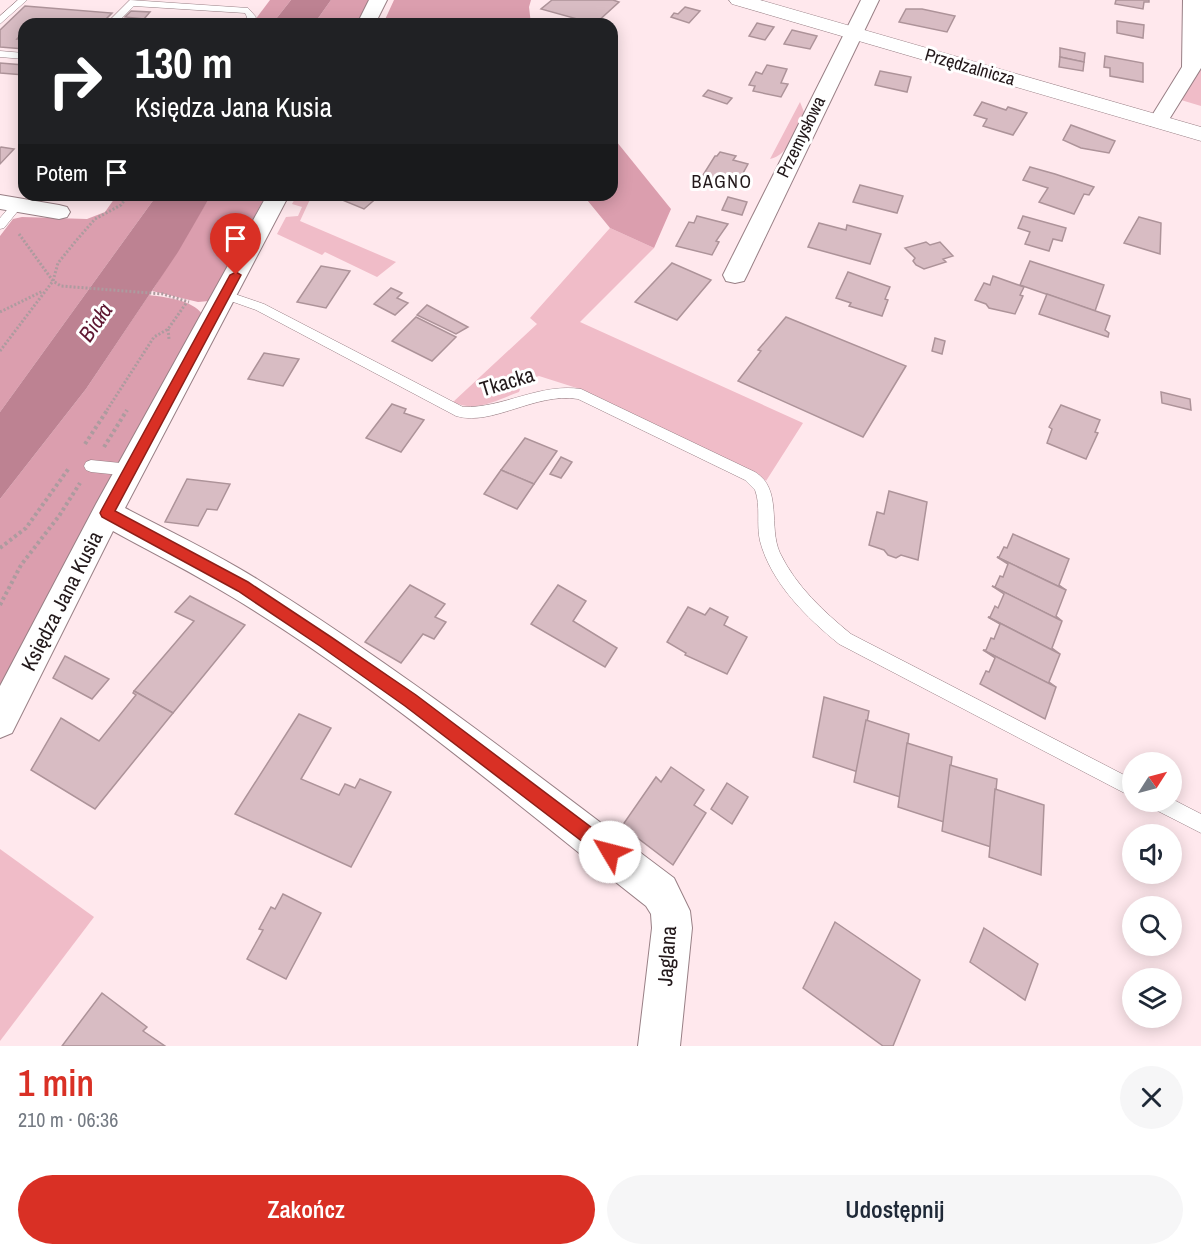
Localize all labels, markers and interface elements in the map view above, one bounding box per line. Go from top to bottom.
text: 130 m [135,35,233,91]
icon: right [36,42,114,120]
street label: Przędzalnicza [922,42,1018,91]
text: Księdza Jana Kusia [135,89,332,125]
street label: Przemysłowa [770,92,831,182]
icon: arrive [100,156,133,189]
text: Potem [36,158,88,188]
district label: BAGNO [692,169,752,194]
pin [210,213,261,275]
icon: arrive [219,222,252,255]
water label: Biała [71,297,119,347]
street label: Tkacka [476,359,538,404]
street label: Księdza Jana Kusia [14,526,109,676]
north arrow [1122,752,1182,812]
map controls [1122,752,1182,1028]
position arrow [578,820,642,884]
button: sound [1122,824,1182,884]
button: search [1122,896,1182,956]
street label: Jaglana [650,924,683,987]
button: layers [1122,968,1182,1028]
text: 1 min [18,1059,94,1107]
button: close [1120,1066,1183,1129]
text: 210 m · 06:36 [18,1106,118,1133]
button: Zakończ [18,1175,595,1244]
button: Udostępnij [607,1175,1183,1244]

